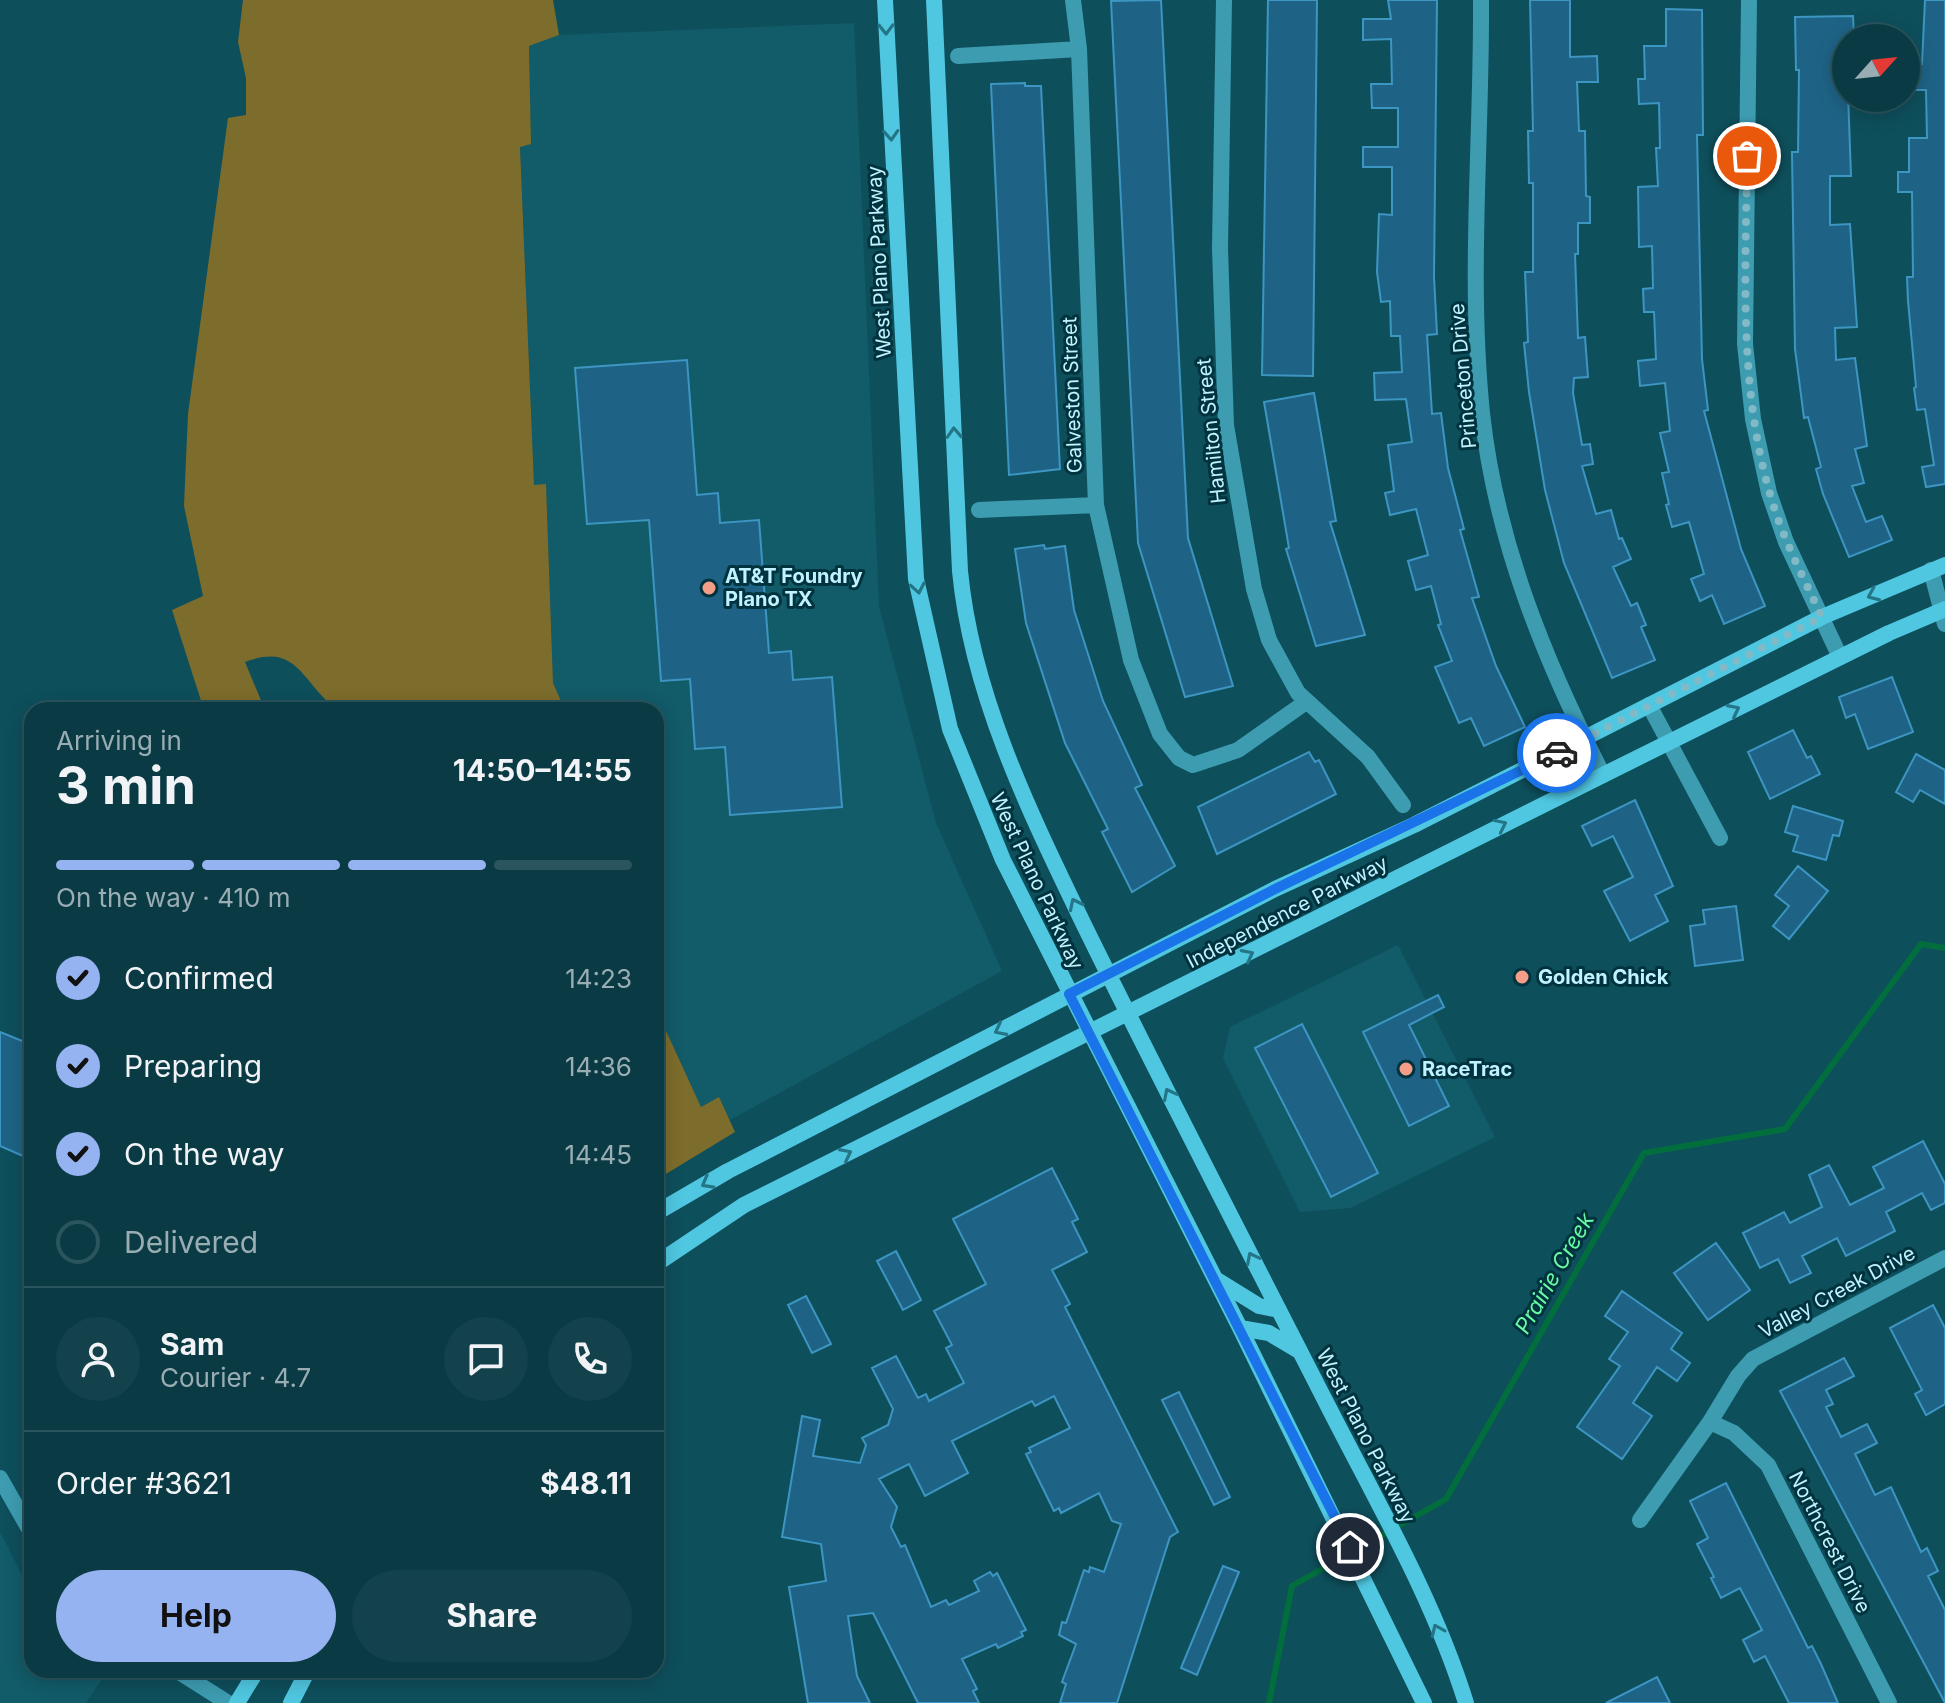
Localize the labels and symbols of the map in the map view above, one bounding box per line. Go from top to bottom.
one-way arrow [877,23,895,36]
north arrow [1832,24,1920,112]
pin [1713,122,1781,190]
one-way arrow [882,129,899,142]
street label: West Plano Parkway [862,165,896,359]
street label: Princeton Drive [1445,302,1481,450]
street label: Galveston Street [1057,316,1087,474]
street label: Hamilton Street [1191,357,1231,505]
one-way arrow [946,426,963,439]
place label: AT&T Foundry Plano TX [725,564,863,611]
marker: AT&T Foundry Plano TX [700,579,718,597]
one-way arrow [909,581,926,595]
one-way arrow [1867,586,1881,602]
one-way arrow [1726,704,1741,720]
courier [1517,713,1597,793]
street label: West Plano Parkway [985,789,1089,973]
one-way arrow [1493,819,1508,835]
street label: Independence Parkway [1182,851,1392,973]
one-way arrow [1069,898,1084,913]
one-way arrow [1240,949,1255,965]
place label: Golden Chick [1538,965,1669,989]
marker: Golden Chick [1513,968,1531,986]
one-way arrow [994,1021,1008,1036]
place label: RaceTrac [1422,1057,1512,1081]
marker: RaceTrac [1397,1060,1415,1078]
one-way arrow [1163,1087,1178,1102]
one-way arrow [838,1148,853,1164]
one-way arrow [702,1173,716,1189]
water label: Prairie Creek [1509,1207,1599,1338]
street label: Valley Creek Drive [1755,1241,1919,1343]
one-way arrow [1247,1251,1262,1266]
street label: West Plano Parkway [1312,1345,1420,1527]
street label: Northcrest Drive [1784,1467,1876,1617]
pin [1316,1513,1384,1581]
one-way arrow [1431,1624,1447,1639]

